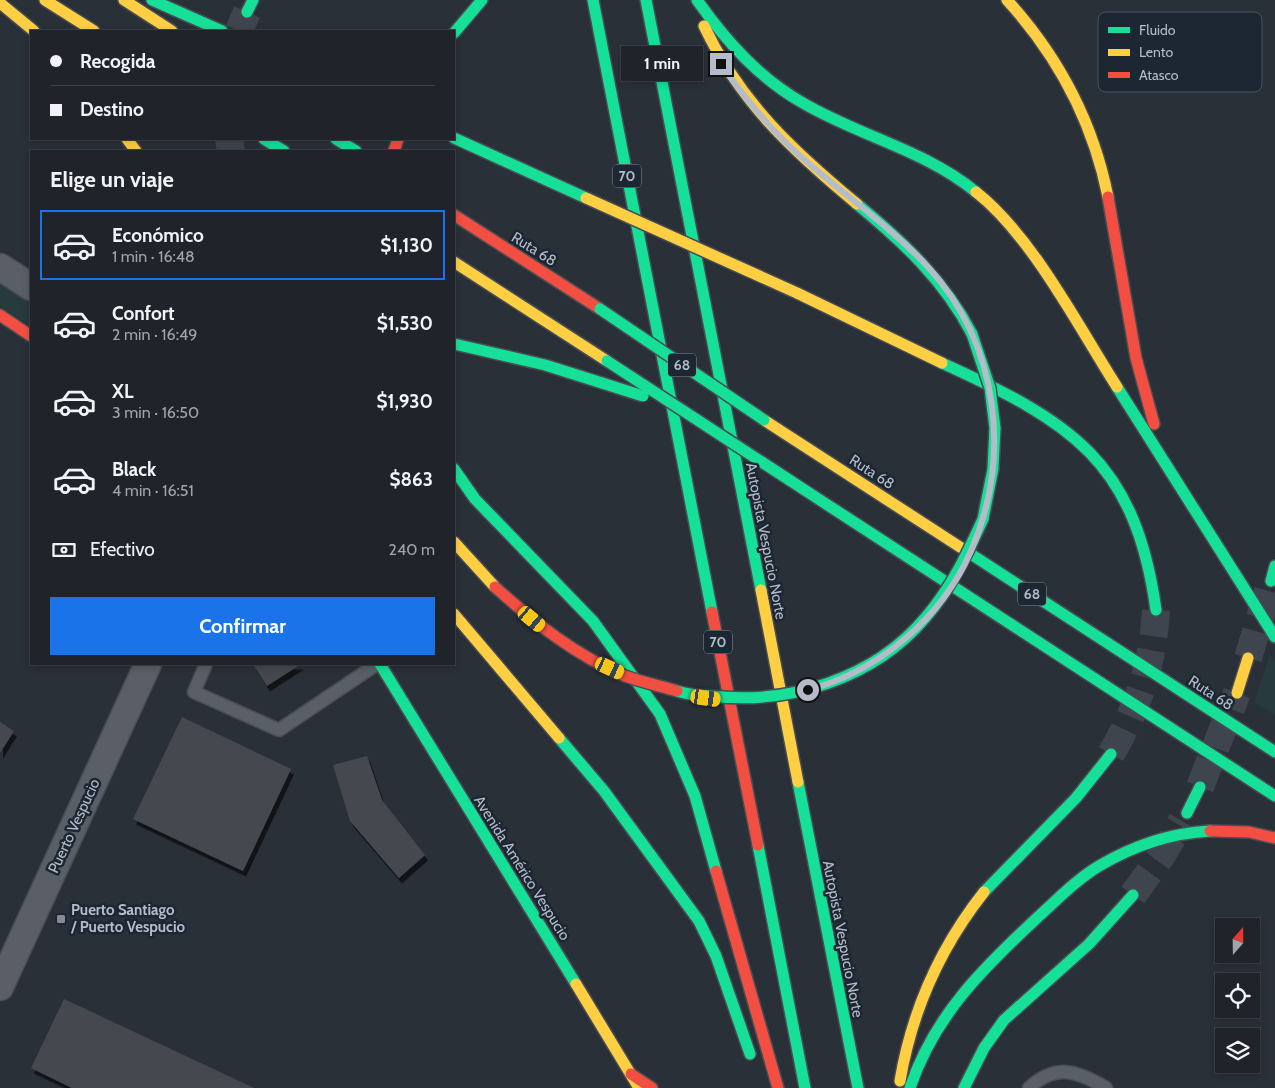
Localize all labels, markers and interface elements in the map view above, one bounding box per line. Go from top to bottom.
legend [1098,12,1262,92]
text: Fluido [1139,21,1176,39]
text: Lento [1139,43,1173,61]
callout: 1 min [621,46,704,82]
text: Recogida [80,50,156,73]
route end [710,53,732,75]
text: 1 min [644,54,680,73]
text: Atasco [1139,66,1179,84]
text: Destino [80,98,144,121]
road number: 70 [613,165,641,188]
text: Elige un viaje [50,166,174,193]
icon: car [52,223,97,268]
text: Económico [112,224,204,247]
street label: Ruta 68 [508,228,560,270]
text: $1,130 [380,234,433,257]
text: 1 min · 16:48 [112,247,195,266]
icon: car [52,301,97,346]
text: Confort [112,302,175,325]
text: $1,530 [377,312,433,335]
text: 2 min · 16:49 [112,325,197,344]
road number: 68 [668,354,696,376]
icon: car [52,379,97,424]
text: XL [112,380,133,403]
text: $1,930 [377,390,433,413]
text: 3 min · 16:50 [112,403,199,422]
street label: Ruta 68 [846,451,898,493]
icon: car [52,457,97,502]
text: Black [112,458,156,481]
street label: Autopista Vespucio Norte [742,461,790,621]
text: $863 [390,468,433,491]
text: 4 min · 16:51 [112,481,194,500]
icon: cash [50,536,78,564]
text: Efectivo [90,538,155,561]
text: 240 m [389,540,435,559]
road number: 68 [1018,582,1046,606]
button: Confirmar [50,597,435,655]
car [515,604,548,634]
road number: 70 [704,630,732,654]
car [593,655,626,681]
street label: Ruta 68 [1185,672,1237,714]
route start [797,679,819,701]
car [690,688,721,708]
street label: Puerto Vespucio [44,776,104,876]
street label: Avenida Américo Vespucio [470,792,574,944]
street label: Autopista Vespucio Norte [819,859,867,1019]
place label: Puerto Santiago / Puerto Vespucio [70,901,186,936]
marker: Puerto Santiago / Puerto Vespucio [55,913,67,925]
north arrow [1215,918,1260,962]
map controls [1215,918,1260,1073]
button: locate [1215,973,1260,1018]
button: layers [1215,1028,1260,1073]

